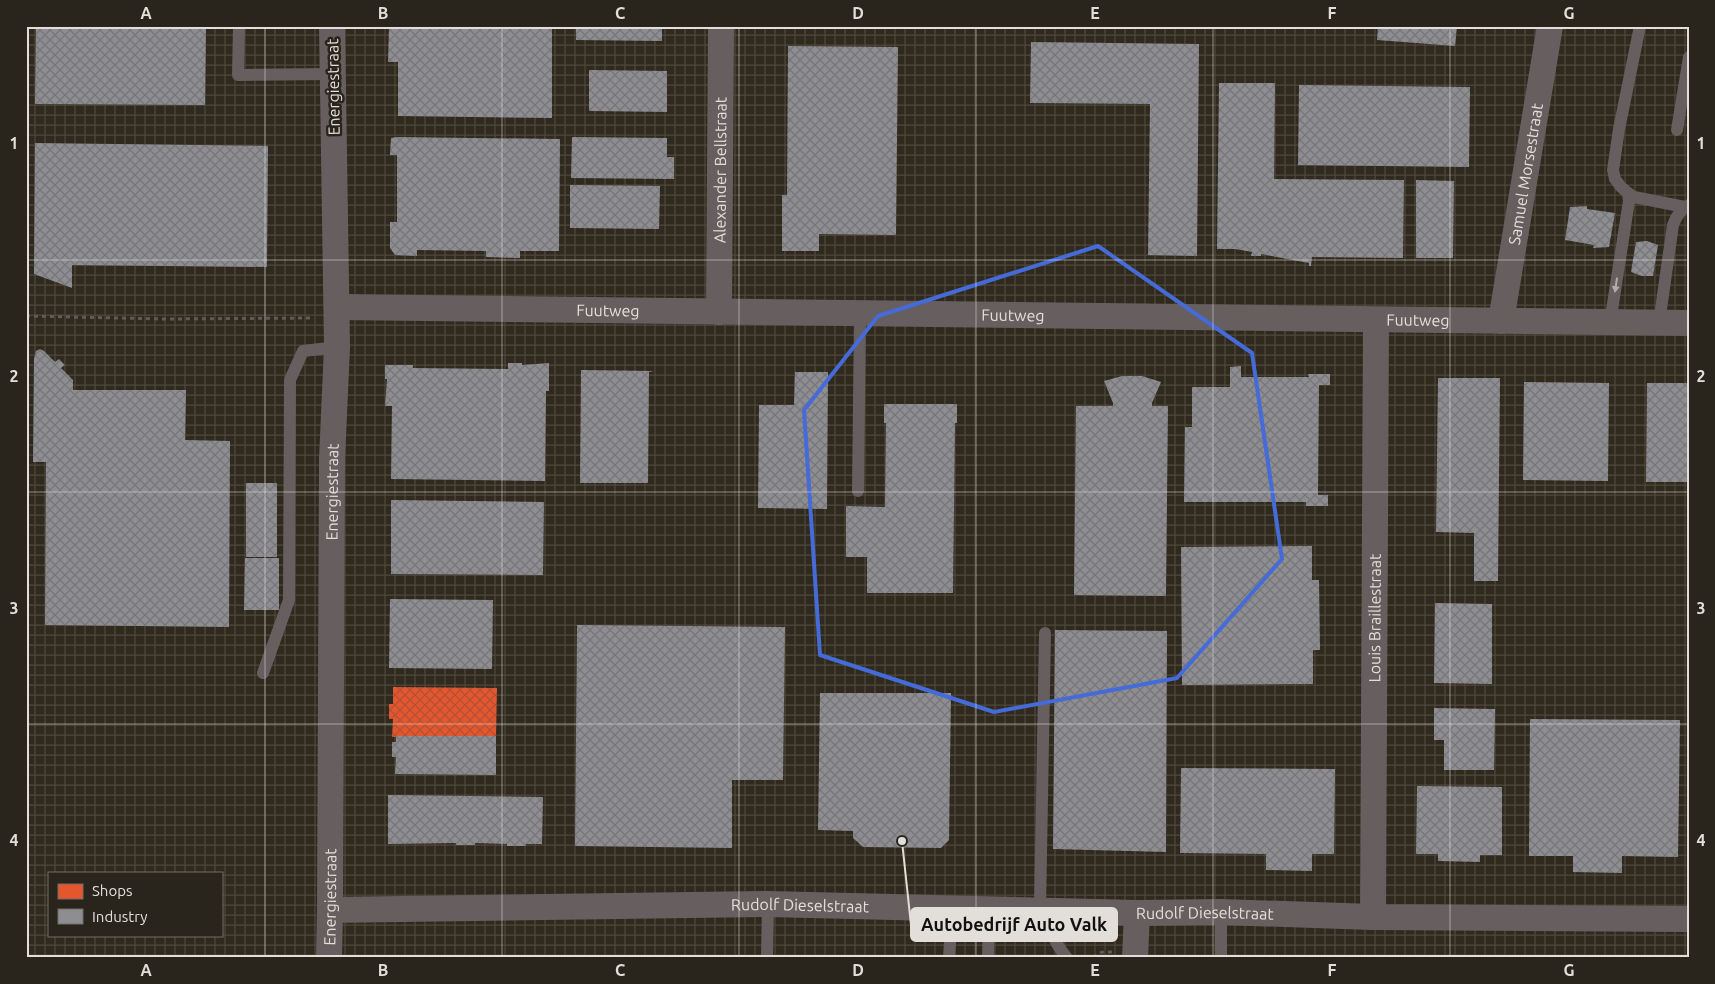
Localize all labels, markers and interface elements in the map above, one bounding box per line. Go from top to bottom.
text: A [140,4,152,22]
text: B [378,4,388,22]
text: C [615,4,625,22]
text: D [852,4,864,22]
text: E [1090,4,1100,22]
text: F [1328,4,1337,22]
text: G [1563,4,1575,22]
street label: Energiestraat [323,38,343,136]
street label: Alexander Bellstraat [710,96,730,243]
street label: Samuel Morsestraat [1505,101,1546,246]
text: 1 [9,134,19,152]
text: 1 [1696,134,1706,152]
one-way arrow [1612,278,1620,294]
street label: Fuutweg [576,301,640,320]
street label: Fuutweg [981,306,1045,324]
street label: Fuutweg [1386,310,1450,329]
text: 2 [9,367,19,385]
text: 2 [1696,367,1706,385]
street label: Energiestraat [323,442,342,541]
street label: Louis Braillestraat [1365,553,1384,682]
text: 3 [9,599,19,617]
text: 3 [1696,599,1706,617]
text: 4 [9,831,19,849]
text: 4 [1696,831,1706,849]
street label: Energiestraat [320,848,339,946]
legend [48,872,222,936]
text: Shops [92,882,133,899]
street label: Rudolf Dieselstraat [731,895,870,915]
street label: Rudolf Dieselstraat [1136,903,1275,923]
text: Industry [92,908,147,925]
callout: Autobedrijf Auto Valk [911,908,1117,941]
text: Autobedrijf Auto Valk [921,914,1107,934]
text: A [140,961,152,979]
text: B [378,961,388,979]
text: C [615,961,625,979]
text: D [852,961,864,979]
text: E [1090,961,1100,979]
text: F [1328,961,1337,979]
text: G [1563,961,1575,979]

